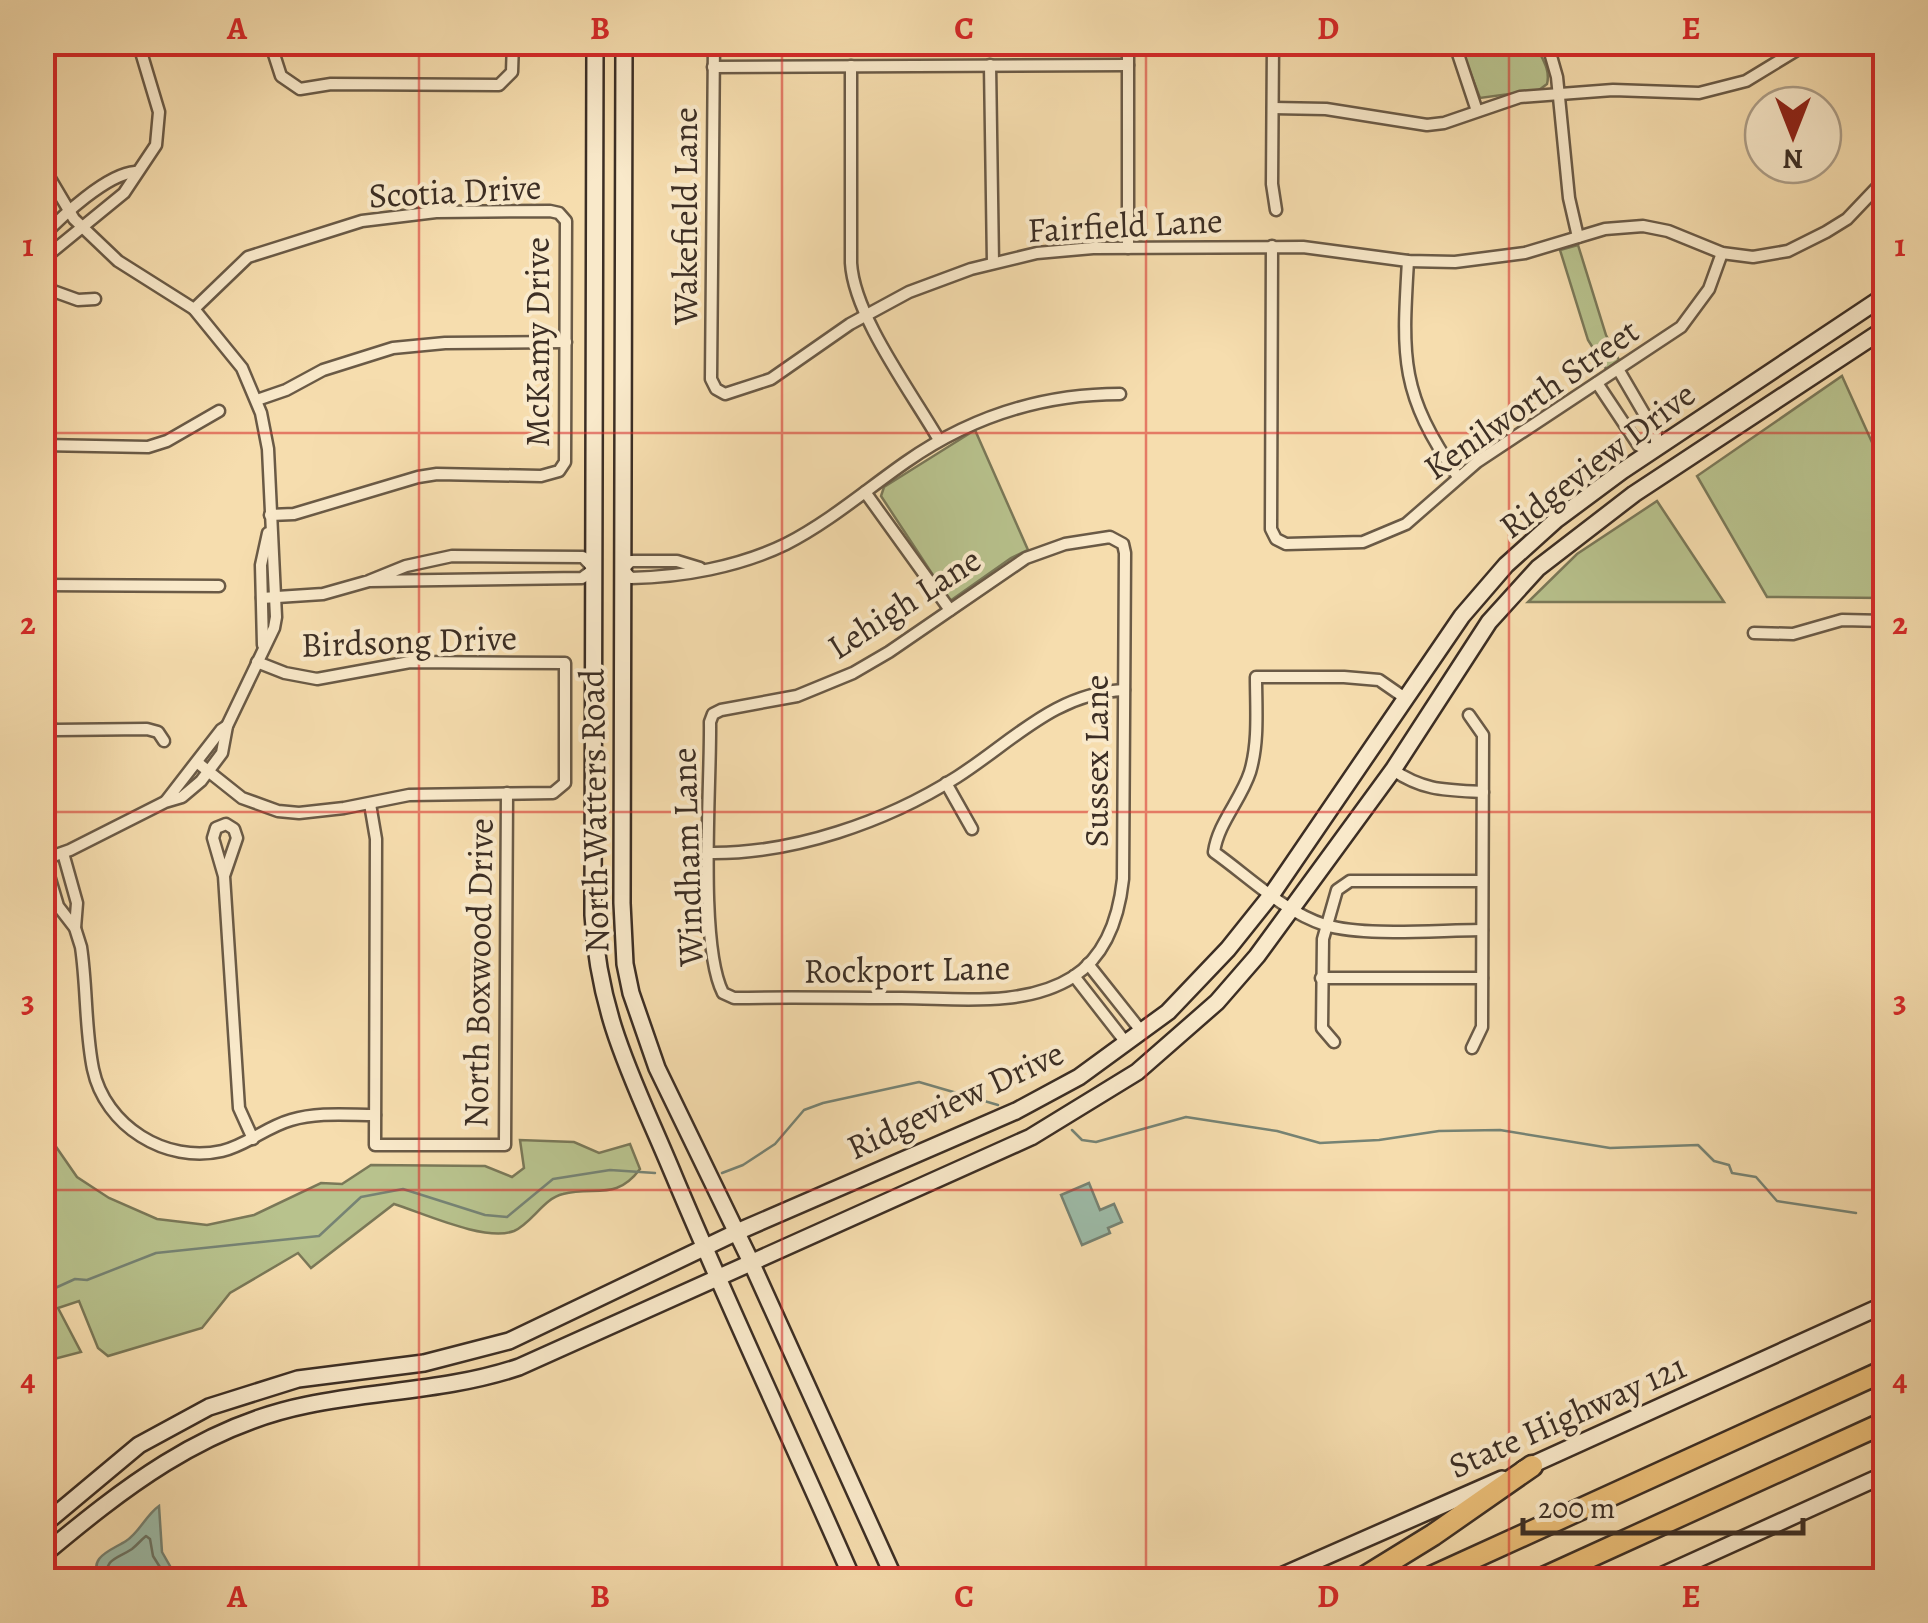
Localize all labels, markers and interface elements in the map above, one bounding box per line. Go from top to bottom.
text: A [226,6,248,50]
text: B [590,6,610,50]
text: C [954,6,974,50]
text: D [1317,6,1339,50]
text: E [1681,6,1701,50]
north arrow [1743,85,1843,185]
street label: Wakefield Lane [661,107,709,326]
text: N [1783,140,1803,178]
street label: Scotia Drive [367,163,543,219]
street label: Fairfield Lane [1026,196,1224,254]
text: 1 [22,223,34,267]
text: 1 [1894,223,1906,267]
street label: McKamy Drive [513,237,561,447]
street label: Kenilworth Street [1414,307,1648,491]
street label: Ridgeview Drive [1489,370,1705,550]
street label: Lehigh Lane [818,535,990,671]
text: 2 [20,601,36,645]
text: 2 [1892,601,1908,645]
street label: Birdsong Drive [300,613,518,669]
street label: North Watters Road [568,668,620,954]
street label: Sussex Lane [1072,674,1120,848]
street label: Windham Lane [659,747,715,968]
street label: North Boxwood Drive [451,818,505,1128]
street label: Rockport Lane [803,943,1011,995]
text: 3 [21,979,35,1023]
text: 3 [1893,979,1907,1023]
street label: Ridgeview Drive [839,1029,1071,1171]
street label: State Highway 121 [1441,1342,1693,1490]
text: 4 [20,1357,36,1401]
text: 4 [1892,1357,1908,1401]
scale bar [1523,1473,1803,1535]
text: 200 m [1538,1488,1615,1528]
text: A [226,1574,248,1618]
text: B [590,1574,610,1618]
text: C [954,1574,974,1618]
text: D [1317,1574,1339,1618]
text: E [1681,1574,1701,1618]

